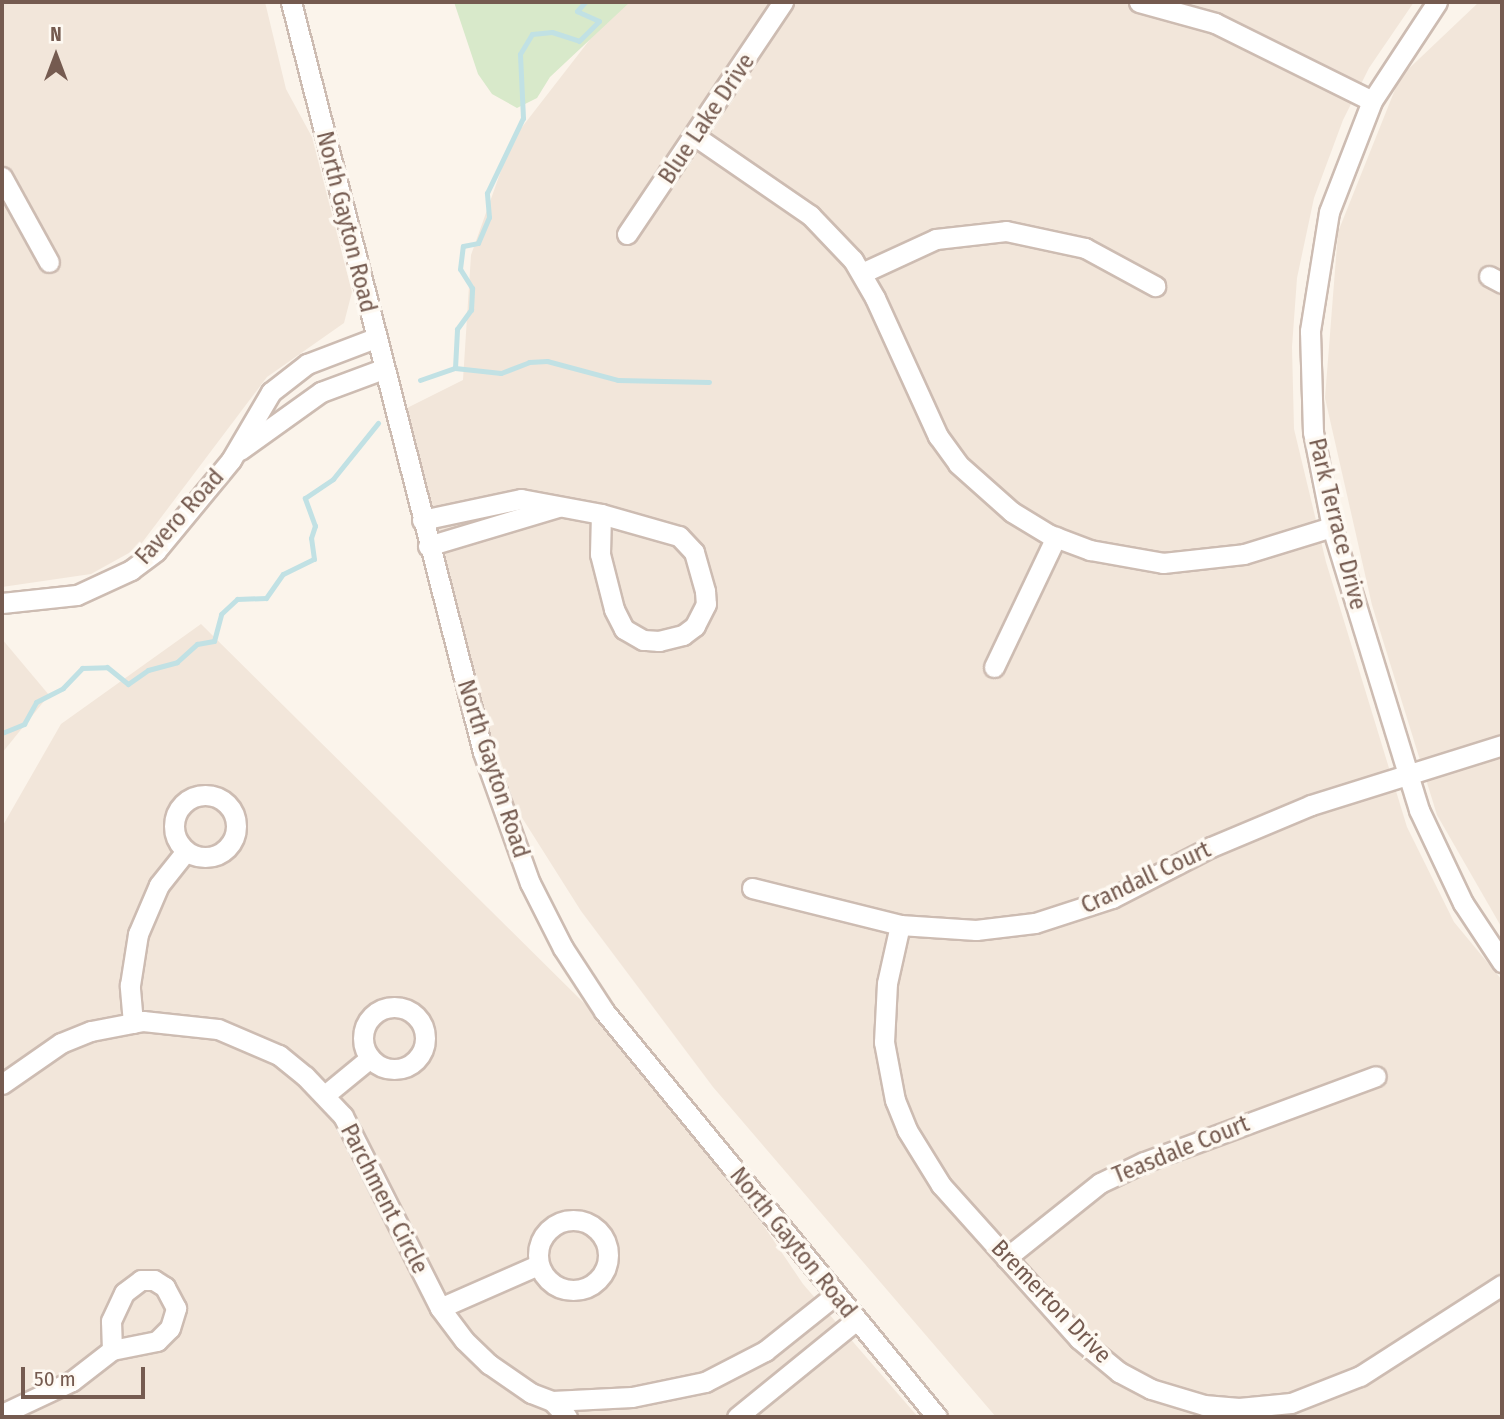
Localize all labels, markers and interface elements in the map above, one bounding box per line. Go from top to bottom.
north arrow [21,21,91,91]
text: N [50,23,62,46]
street label: Blue Lake Drive [653,48,761,190]
street label: North Gayton Road [310,128,382,316]
street label: Park Terrace Drive [1302,435,1372,613]
street label: Favero Road [130,463,230,571]
street label: North Gayton Road [451,676,535,862]
street label: Crandall Court [1077,835,1215,921]
street label: Teasdale Court [1109,1110,1253,1190]
street label: Parchment Circle [334,1119,434,1279]
street label: North Gayton Road [723,1162,863,1324]
street label: Bremerton Drive [985,1234,1117,1370]
scale bar [24,1352,149,1396]
text: 50 m [34,1366,76,1392]

